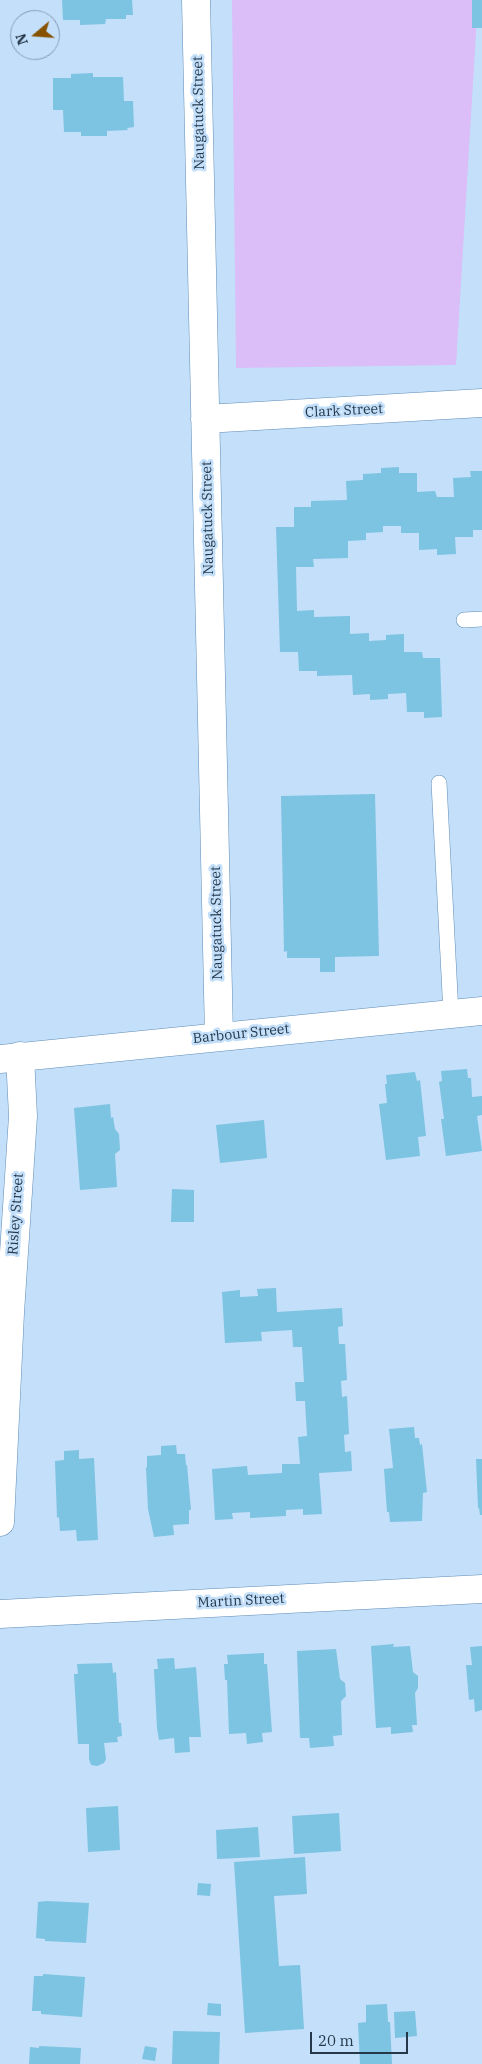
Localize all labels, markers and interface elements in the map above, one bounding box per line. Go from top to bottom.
north arrow [10,10,60,60]
text: N [11,31,32,47]
street label: Naugatuck Street [190,56,208,170]
street label: Clark Street [305,401,383,421]
street label: Naugatuck Street [199,461,217,575]
street label: Naugatuck Street [208,866,226,980]
street label: Barbour Street [192,1021,290,1047]
street label: Risley Street [5,1172,27,1256]
street label: Martin Street [197,1590,285,1612]
scale bar [312,2022,410,2054]
text: 20 m [318,2031,354,2050]

